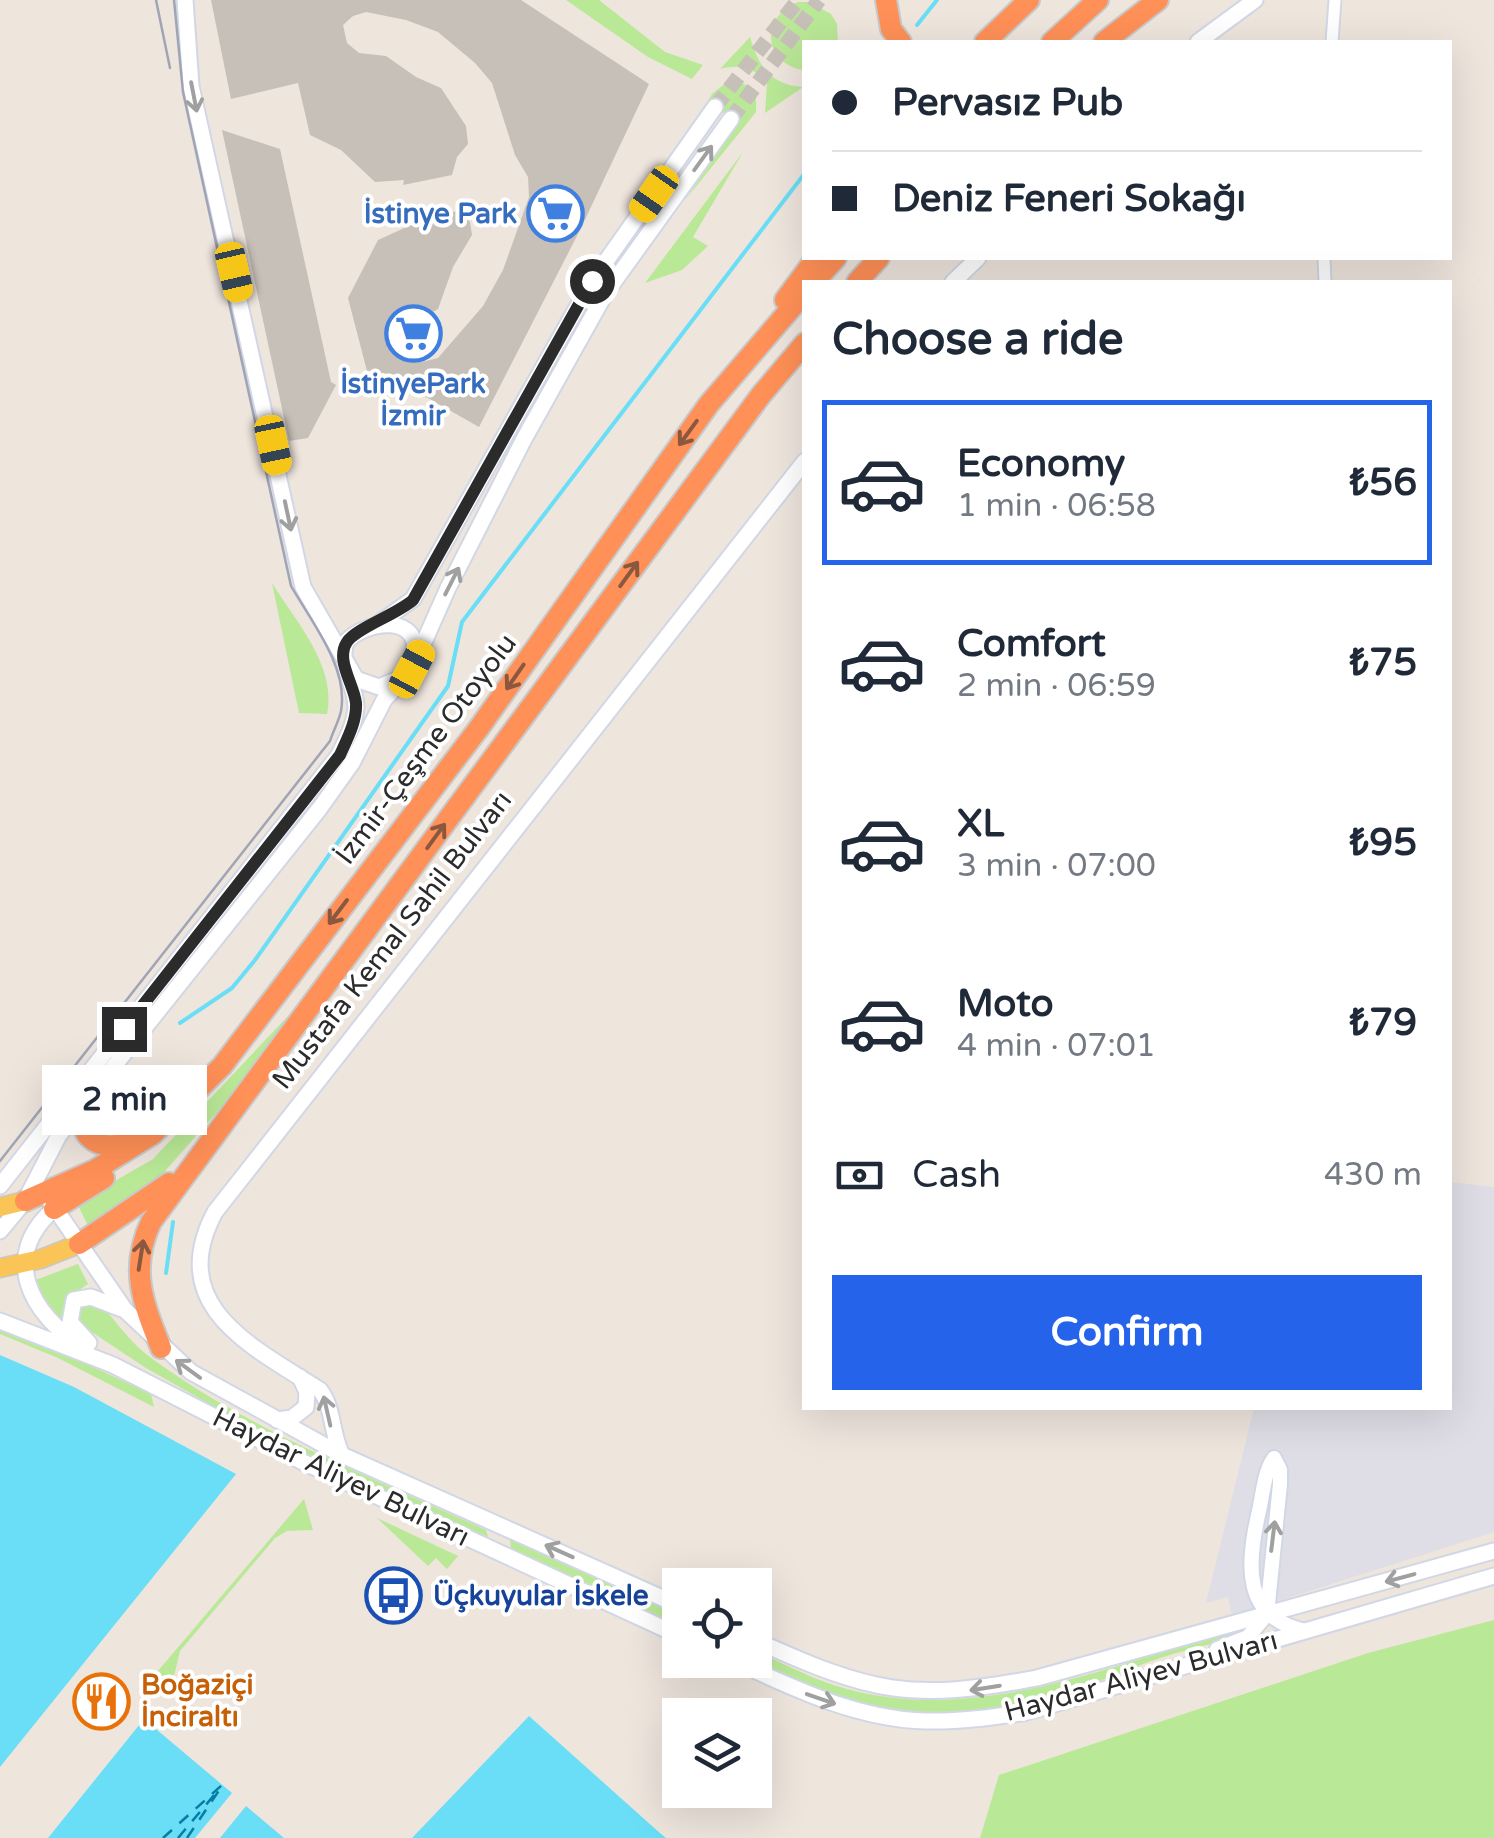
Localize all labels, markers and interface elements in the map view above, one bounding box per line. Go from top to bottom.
one-way arrow [185,80,204,112]
text: Pervasız Pub [892,80,1123,126]
one-way arrow [692,145,713,172]
car [625,161,683,227]
text: Deniz Feneri Sokağı [892,176,1246,222]
supermarket icon: İstinye Park [526,184,586,244]
place label: İstinye Park [364,197,517,231]
car [213,239,255,305]
route start [570,259,615,304]
supermarket icon: İstinyePark İzmir [383,303,443,363]
text: Choose a ride [832,313,1123,367]
place label: İstinyePark İzmir [340,367,486,433]
car [252,413,294,477]
one-way arrow [678,419,699,446]
icon: car [837,438,927,528]
text: Economy [957,441,1125,487]
text: ₺56 [1349,460,1417,506]
text: 1 min · 06:58 [957,487,1156,525]
one-way arrow [280,500,298,532]
one-way arrow [618,561,639,588]
one-way arrow [443,566,462,596]
icon: car [837,618,927,708]
text: Comfort [957,621,1106,667]
street label: İzmir-Çeşme Otoyolu [328,627,524,871]
car [385,635,439,703]
text: ₺75 [1349,640,1417,686]
one-way arrow [505,663,526,691]
text: 2 min · 06:59 [957,667,1156,705]
street label: Mustafa Kemal Sahil Bulvarı [265,784,519,1096]
icon: car [837,798,927,888]
text: XL [957,801,1004,847]
text: ₺95 [1349,820,1417,866]
one-way arrow [426,823,447,850]
text: 3 min · 07:00 [957,847,1156,885]
one-way arrow [328,898,349,925]
icon: car [837,978,927,1068]
text: Moto [957,981,1053,1027]
text: ₺79 [1349,1000,1417,1046]
route end [102,1007,147,1052]
text: 4 min · 07:01 [957,1027,1156,1065]
callout: 2 min [42,1064,206,1134]
text: 2 min [82,1081,167,1119]
icon: cash [832,1148,887,1203]
text: Cash [912,1152,1001,1198]
text: 430 m [1324,1156,1422,1194]
one-way arrow [132,1239,151,1272]
button: Confirm [832,1275,1422,1390]
one-way arrow [175,1359,203,1380]
one-way arrow [317,1396,335,1428]
street label: Haydar Aliyev Bulvarı [207,1400,475,1554]
one-way arrow [1264,1520,1283,1553]
one-way arrow [544,1541,575,1559]
bus stop icon: Üçkuyular İskele [364,1566,424,1626]
map controls [662,1568,772,1808]
button: locate [662,1568,772,1678]
one-way arrow [1385,1569,1416,1588]
place label: Üçkuyular İskele [433,1579,649,1613]
street label: Haydar Aliyev Bulvarı [1001,1623,1281,1729]
place label: Boğaziçi İnciraltı [141,1668,254,1734]
restaurant icon: Boğaziçi İnciraltı [72,1671,132,1731]
one-way arrow [969,1679,1002,1698]
one-way arrow [804,1691,835,1709]
button: layers [662,1698,772,1808]

